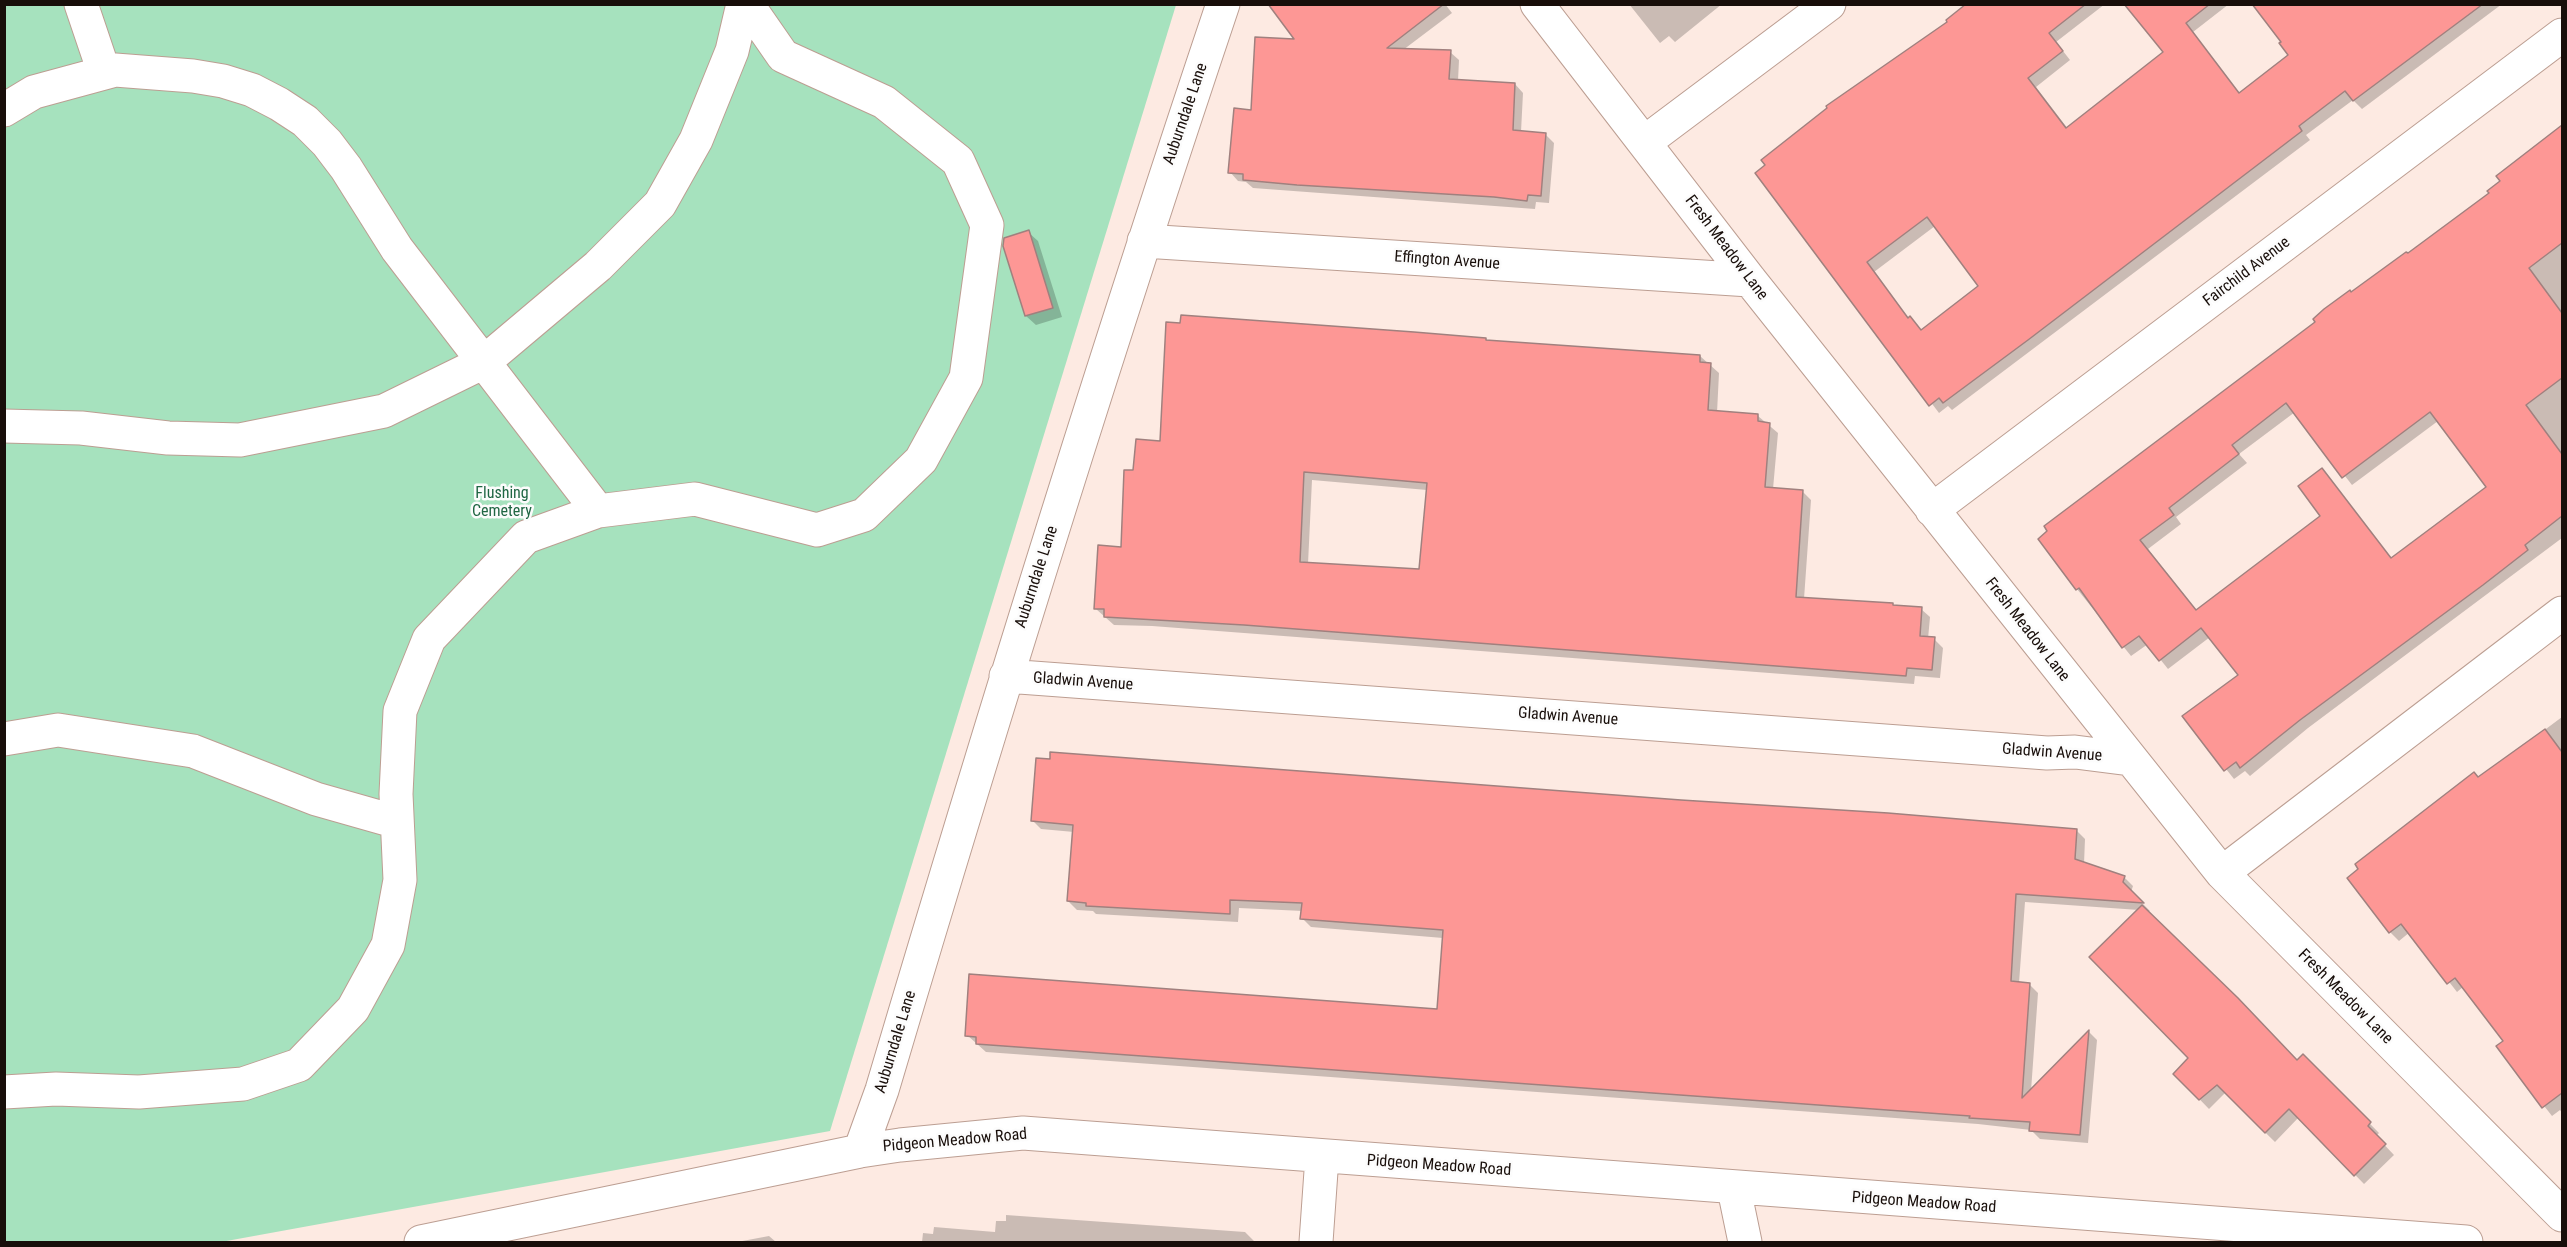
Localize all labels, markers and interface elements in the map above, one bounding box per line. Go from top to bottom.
street label: Auburndale Lane [1160,61,1212,167]
street label: Fresh Meadow Lane [1680,192,1772,304]
street label: Fairchild Avenue [2200,233,2294,311]
street label: Effington Avenue [1394,248,1500,274]
park label: Flushing Cemetery [472,484,532,522]
street label: Auburndale Lane [1011,524,1063,630]
street label: Fresh Meadow Lane [1981,574,2073,686]
street label: Gladwin Avenue [1032,669,1134,695]
street label: Gladwin Avenue [1517,704,1619,730]
street label: Gladwin Avenue [2001,740,2103,766]
street label: Fresh Meadow Lane [2294,946,2396,1048]
street label: Auburndale Lane [871,988,921,1096]
street label: Pidgeon Meadow Road [882,1125,1028,1157]
street label: Pidgeon Meadow Road [1366,1151,1512,1181]
street label: Pidgeon Meadow Road [1851,1188,1997,1218]

